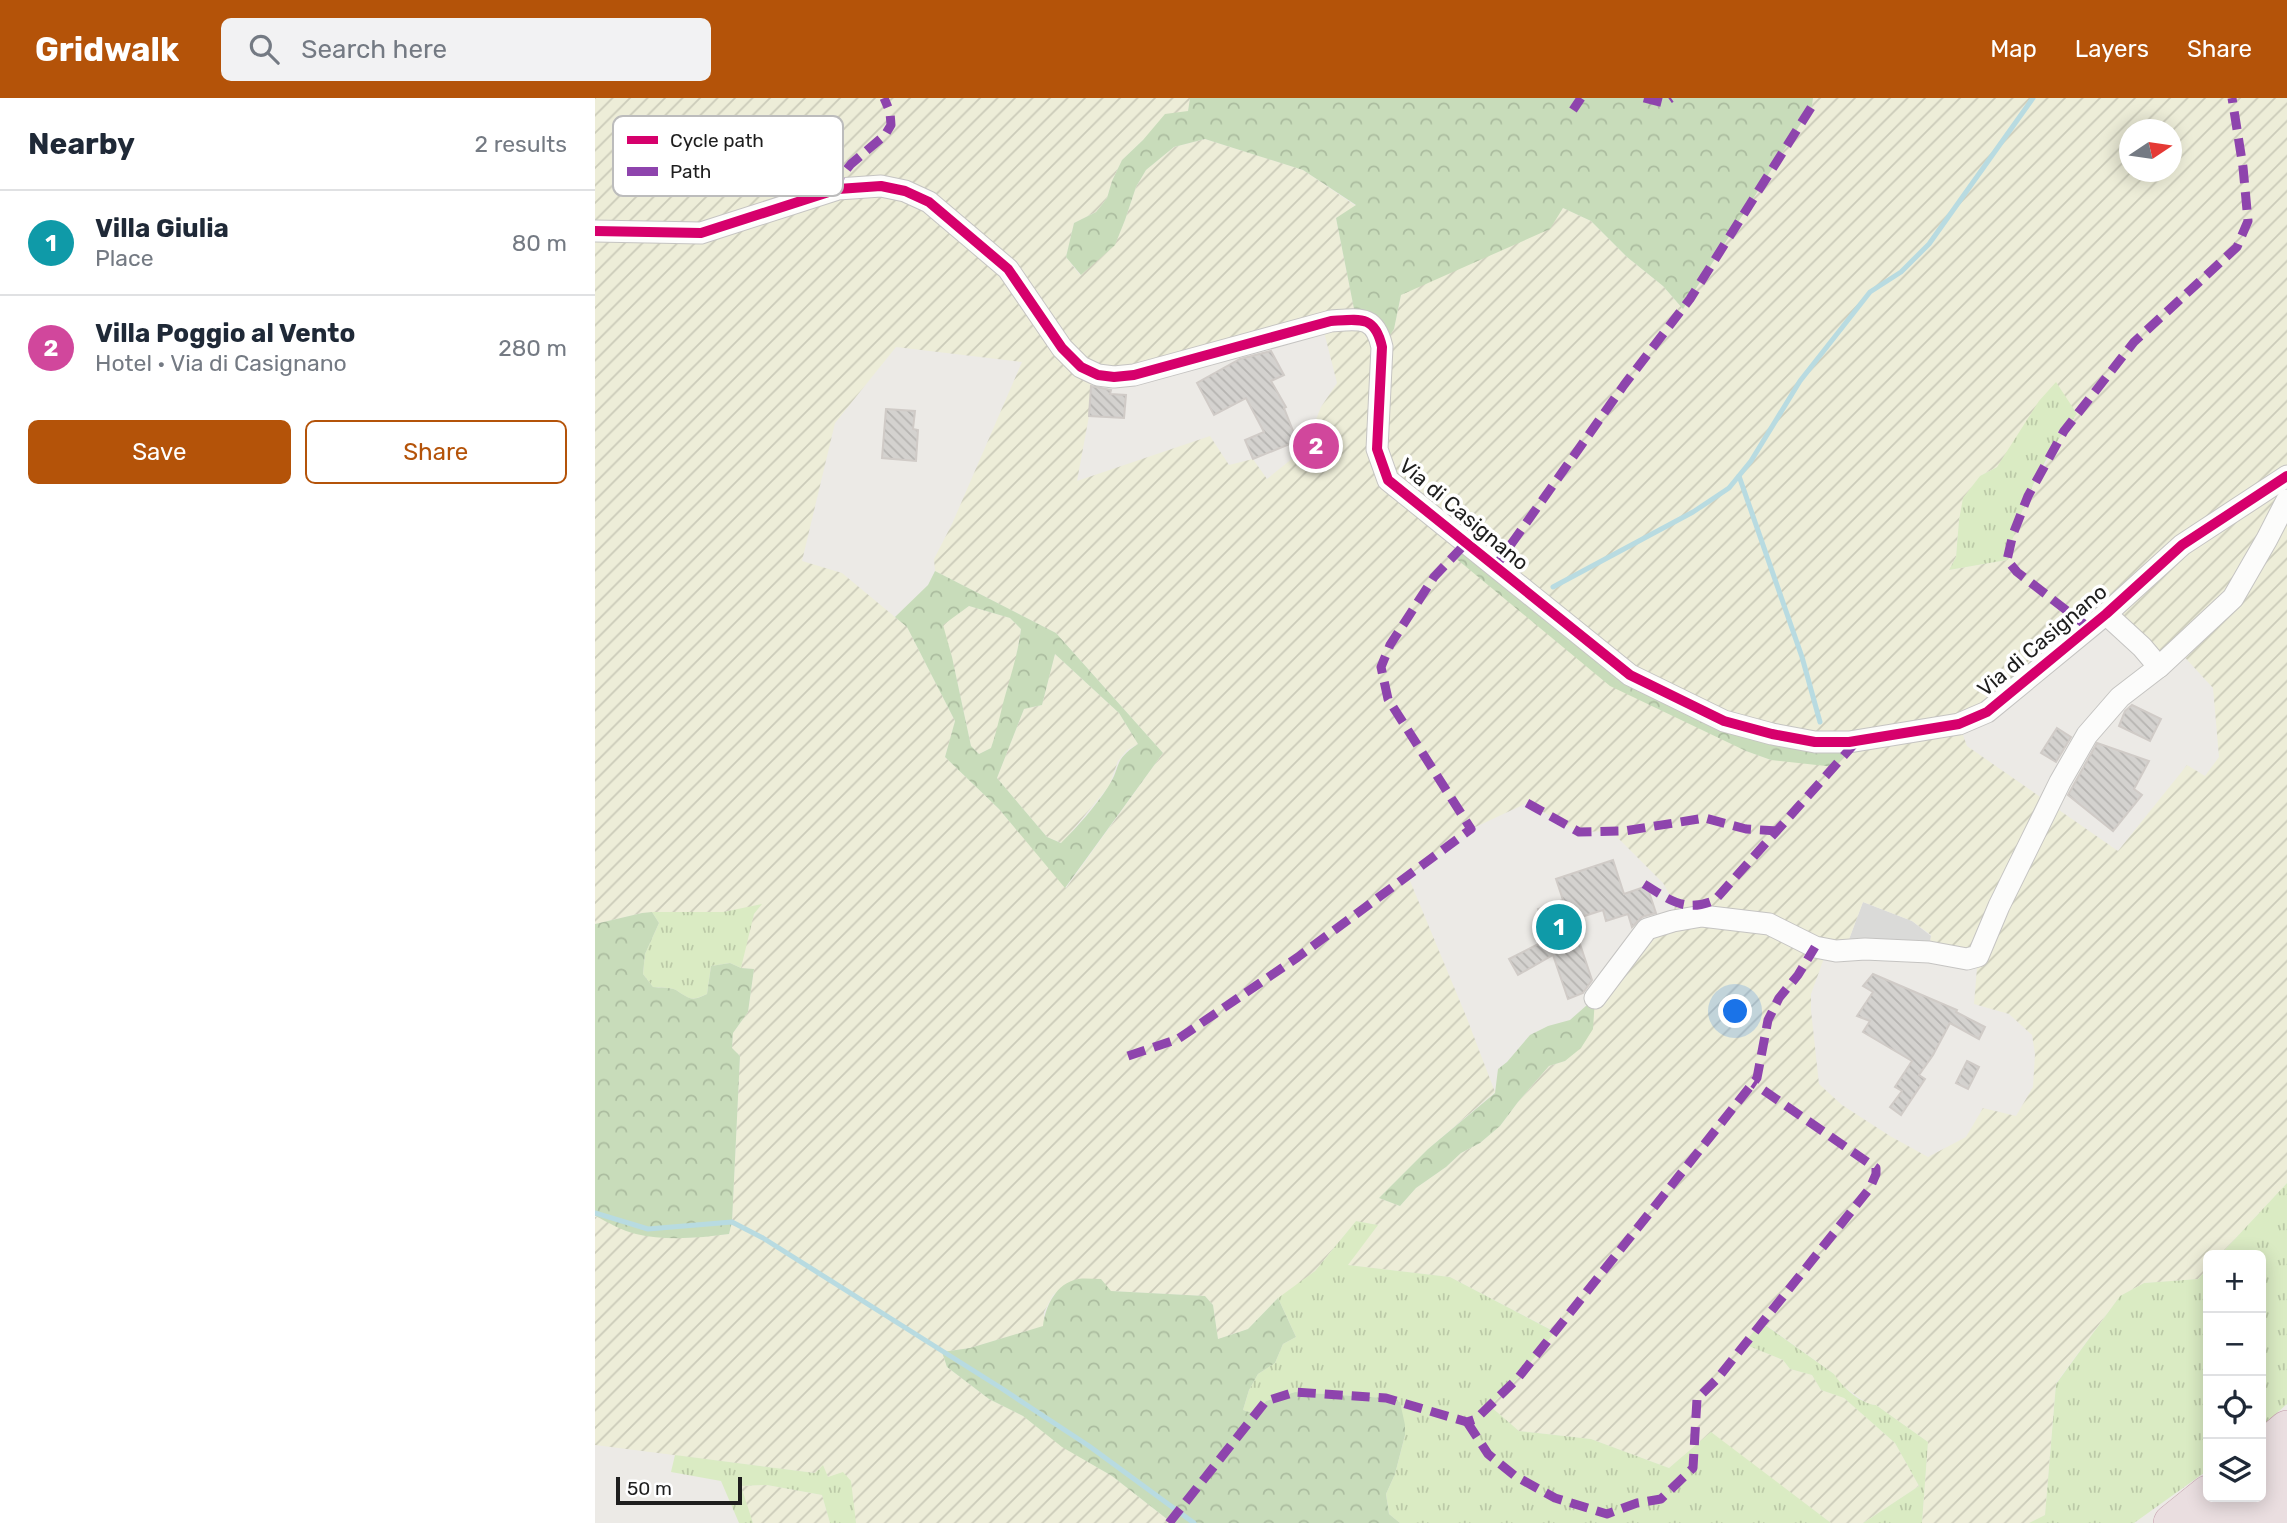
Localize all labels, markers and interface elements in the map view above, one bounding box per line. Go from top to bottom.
search box [221,18,711,81]
text: Gridwalk [35,30,179,69]
icon: search [245,30,283,68]
text: Search here [301,34,447,65]
text: Map [1990,35,2037,63]
text: Layers [2075,35,2149,63]
text: Share [2187,35,2252,63]
legend [613,116,843,196]
north arrow [2119,119,2182,182]
text: Nearby [28,126,135,162]
text: Cycle path [670,129,764,152]
text: 2 results [475,130,567,158]
text: Path [670,160,711,183]
text: Villa Giulia [95,213,229,244]
text: 1 [45,229,57,257]
text: 80 m [512,229,567,257]
text: Place [95,244,154,272]
text: Villa Poggio al Vento [95,318,355,349]
text: 2 [44,334,58,362]
text: 280 m [498,334,567,362]
text: Hotel · Via di Casignano [95,349,347,377]
button: Save [28,420,291,484]
button: Share [305,420,567,484]
pin: 2 [1293,420,1339,472]
street label: Via di Casignano [1394,453,1534,575]
street label: Via di Casignano [1972,579,2112,701]
pin: 1 [1536,901,1582,953]
your location [1718,994,1752,1028]
map controls [2203,1250,2266,1502]
button: + [2203,1250,2266,1313]
button: − [2203,1313,2266,1376]
button: locate [2203,1376,2266,1439]
button: layers [2203,1439,2266,1502]
scale bar [616,1474,742,1506]
text: 50 m [627,1477,672,1500]

